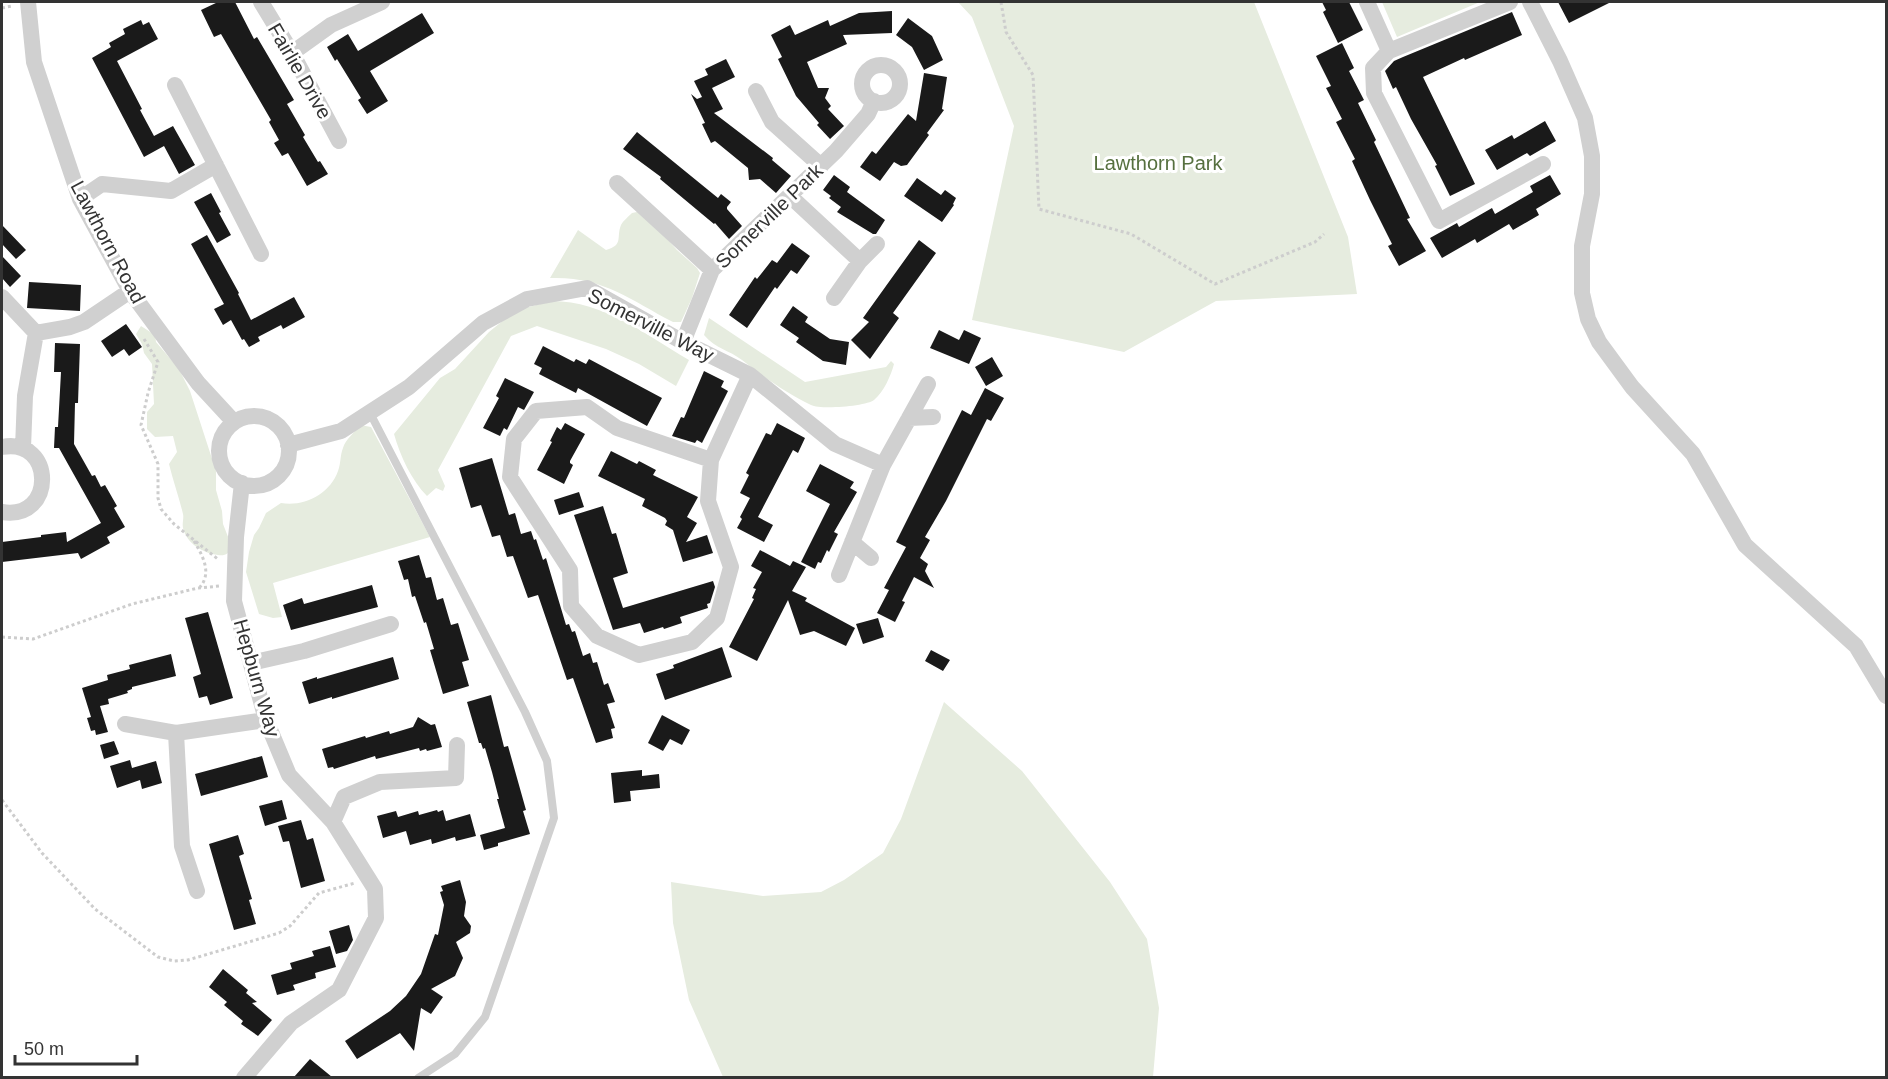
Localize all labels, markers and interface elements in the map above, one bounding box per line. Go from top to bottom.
street label: Fairlie Drive [264,19,336,123]
park label: Lawthorn Park [1094,152,1223,174]
street label: Somerville Park [711,159,828,273]
street label: Lawthorn Road [66,177,150,307]
street label: Somerville Way [584,284,718,366]
street label: Hepburn Way [230,617,284,739]
scale bar [15,1028,136,1066]
text: 50 m [24,1039,64,1059]

